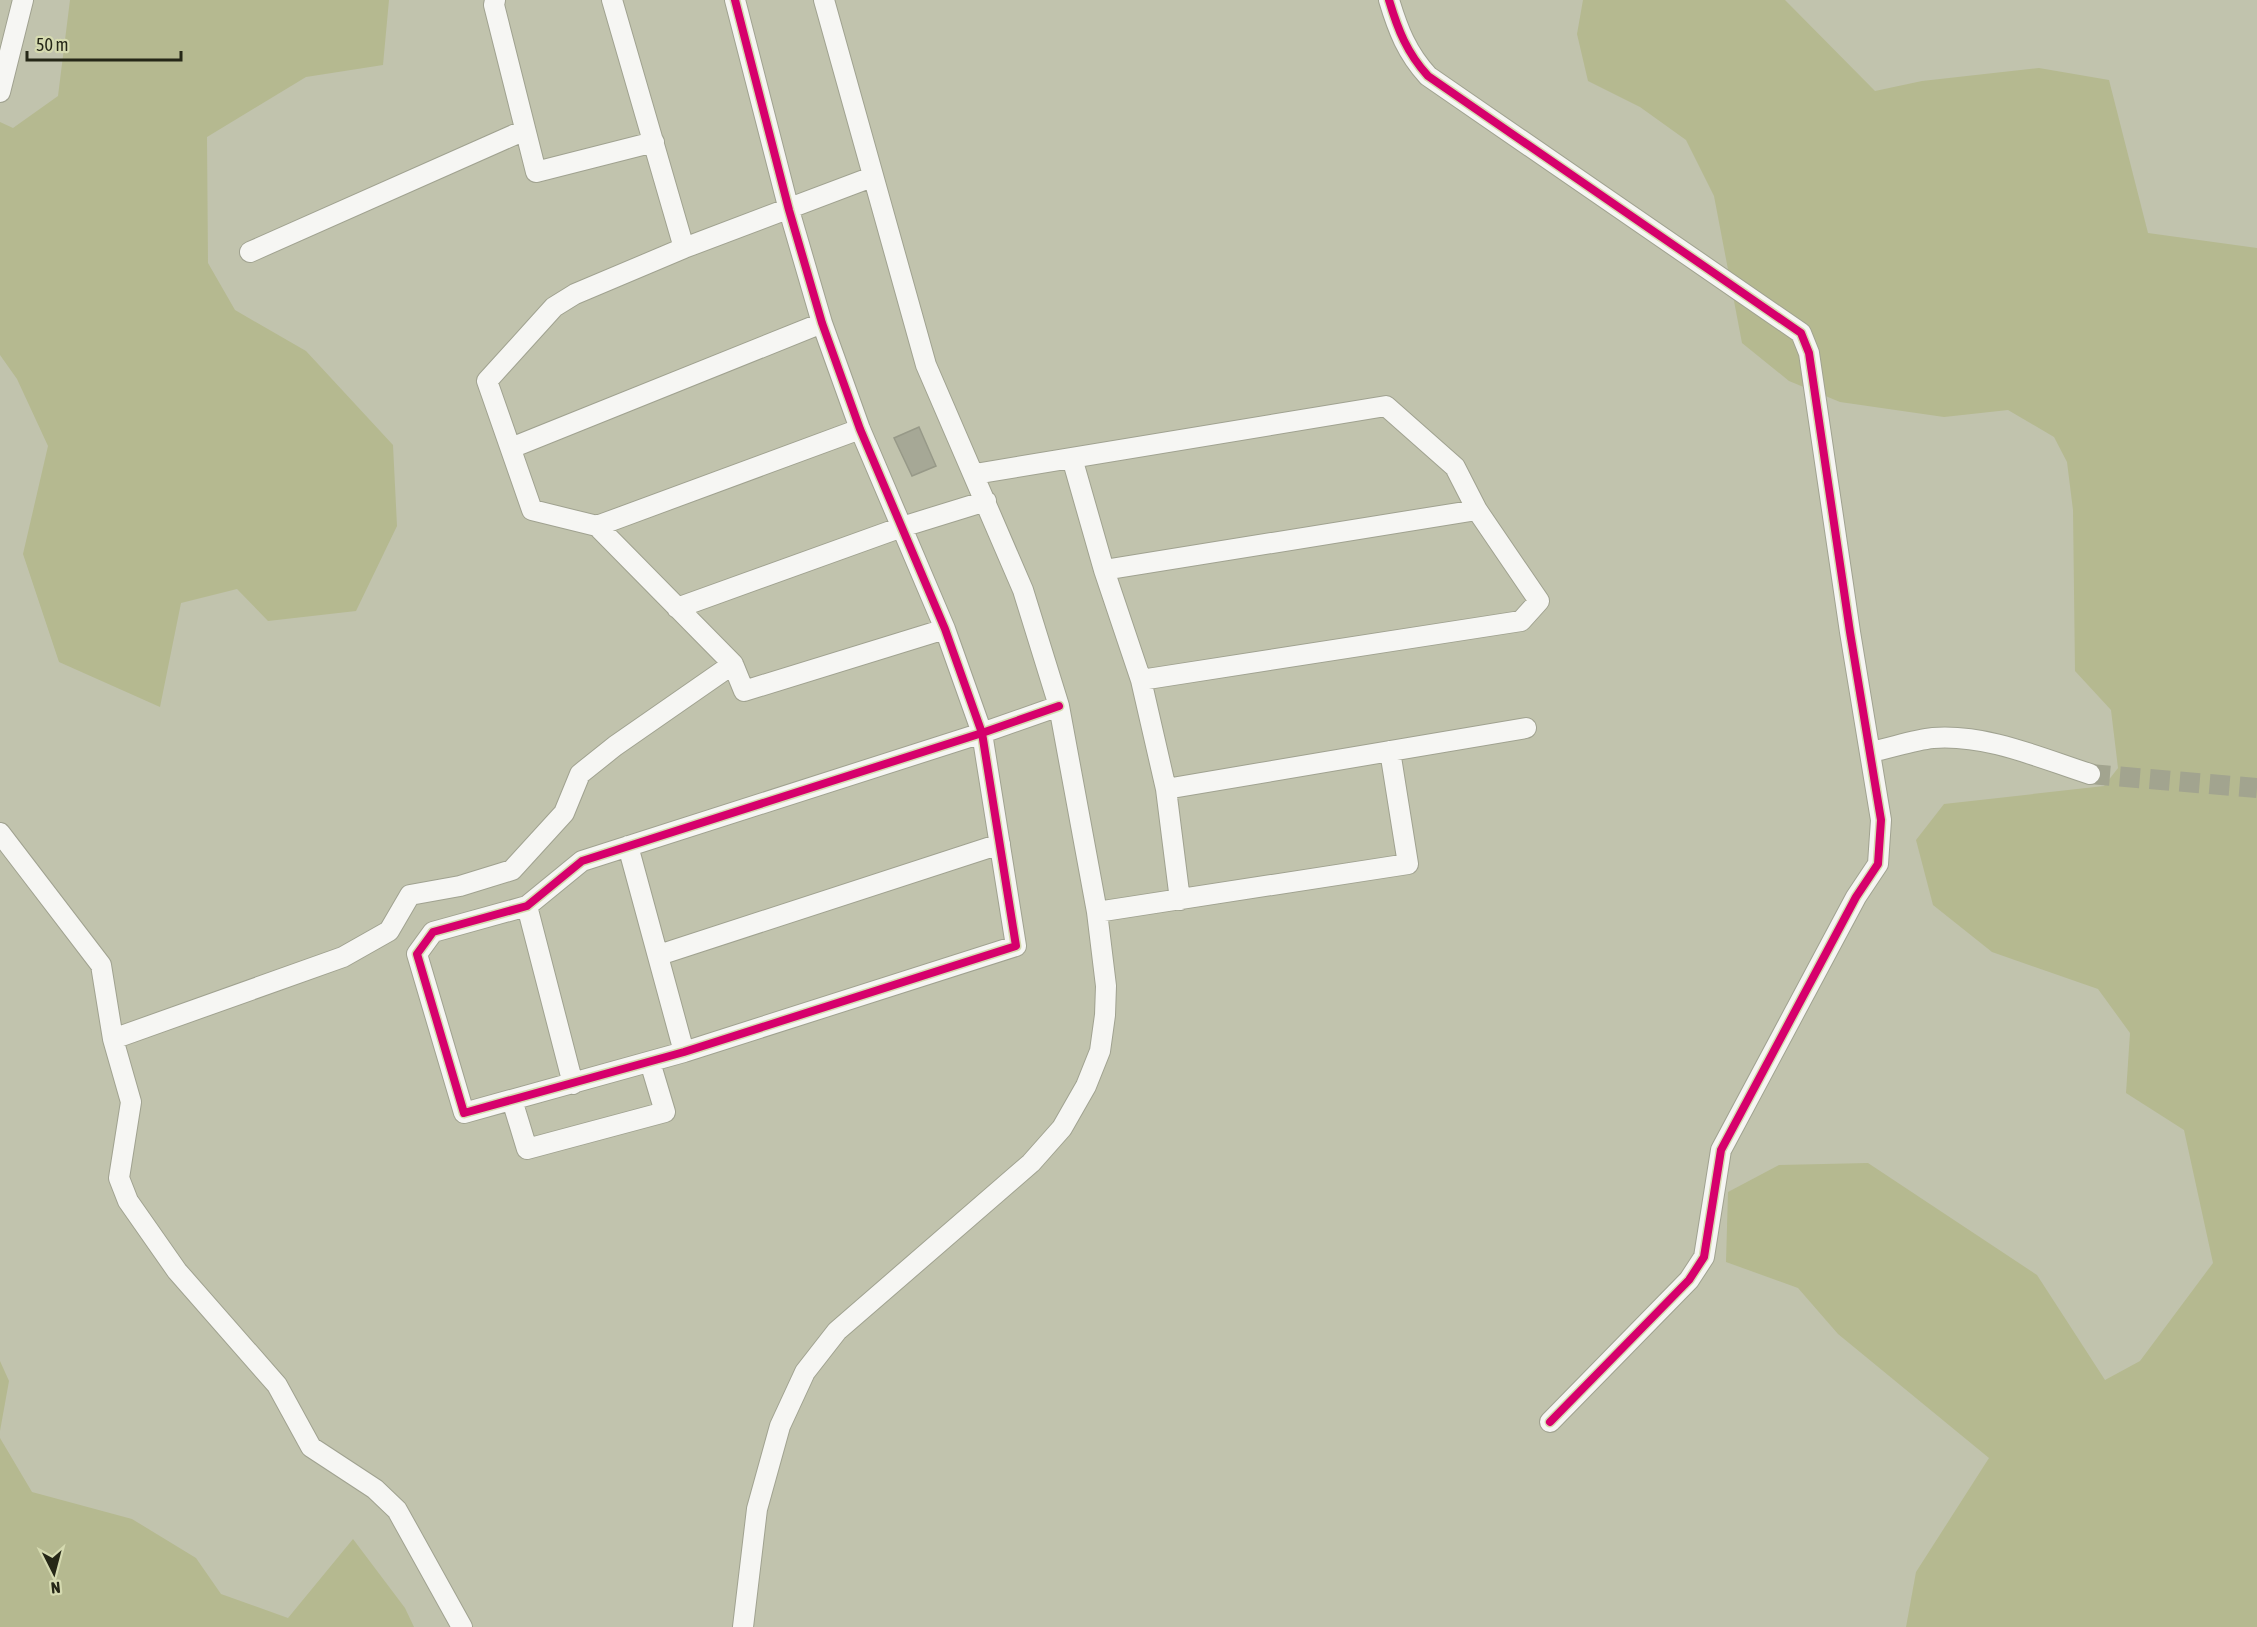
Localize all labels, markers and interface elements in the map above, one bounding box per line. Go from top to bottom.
scale bar [27,24,182,62]
text: 50 m [36,34,68,55]
north arrow [24,1543,84,1603]
text: N [50,1578,61,1597]

